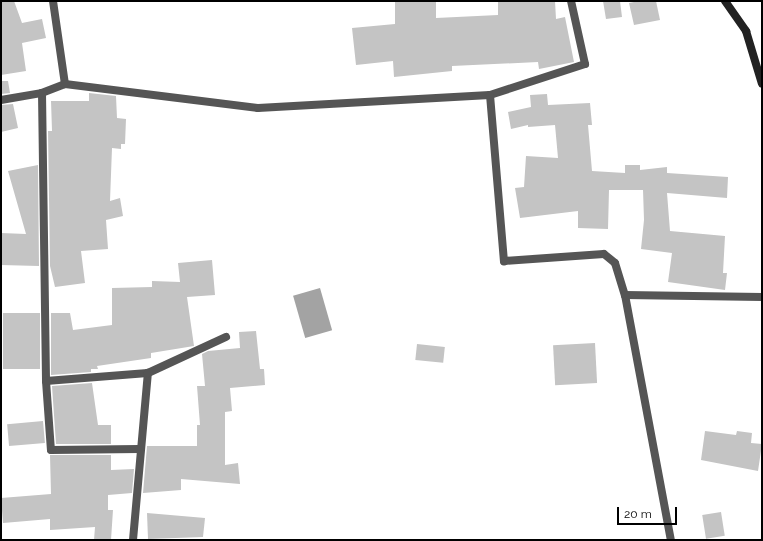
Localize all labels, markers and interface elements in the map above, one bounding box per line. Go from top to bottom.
scale bar [619,499,679,525]
text: 20 m [624,507,652,521]

